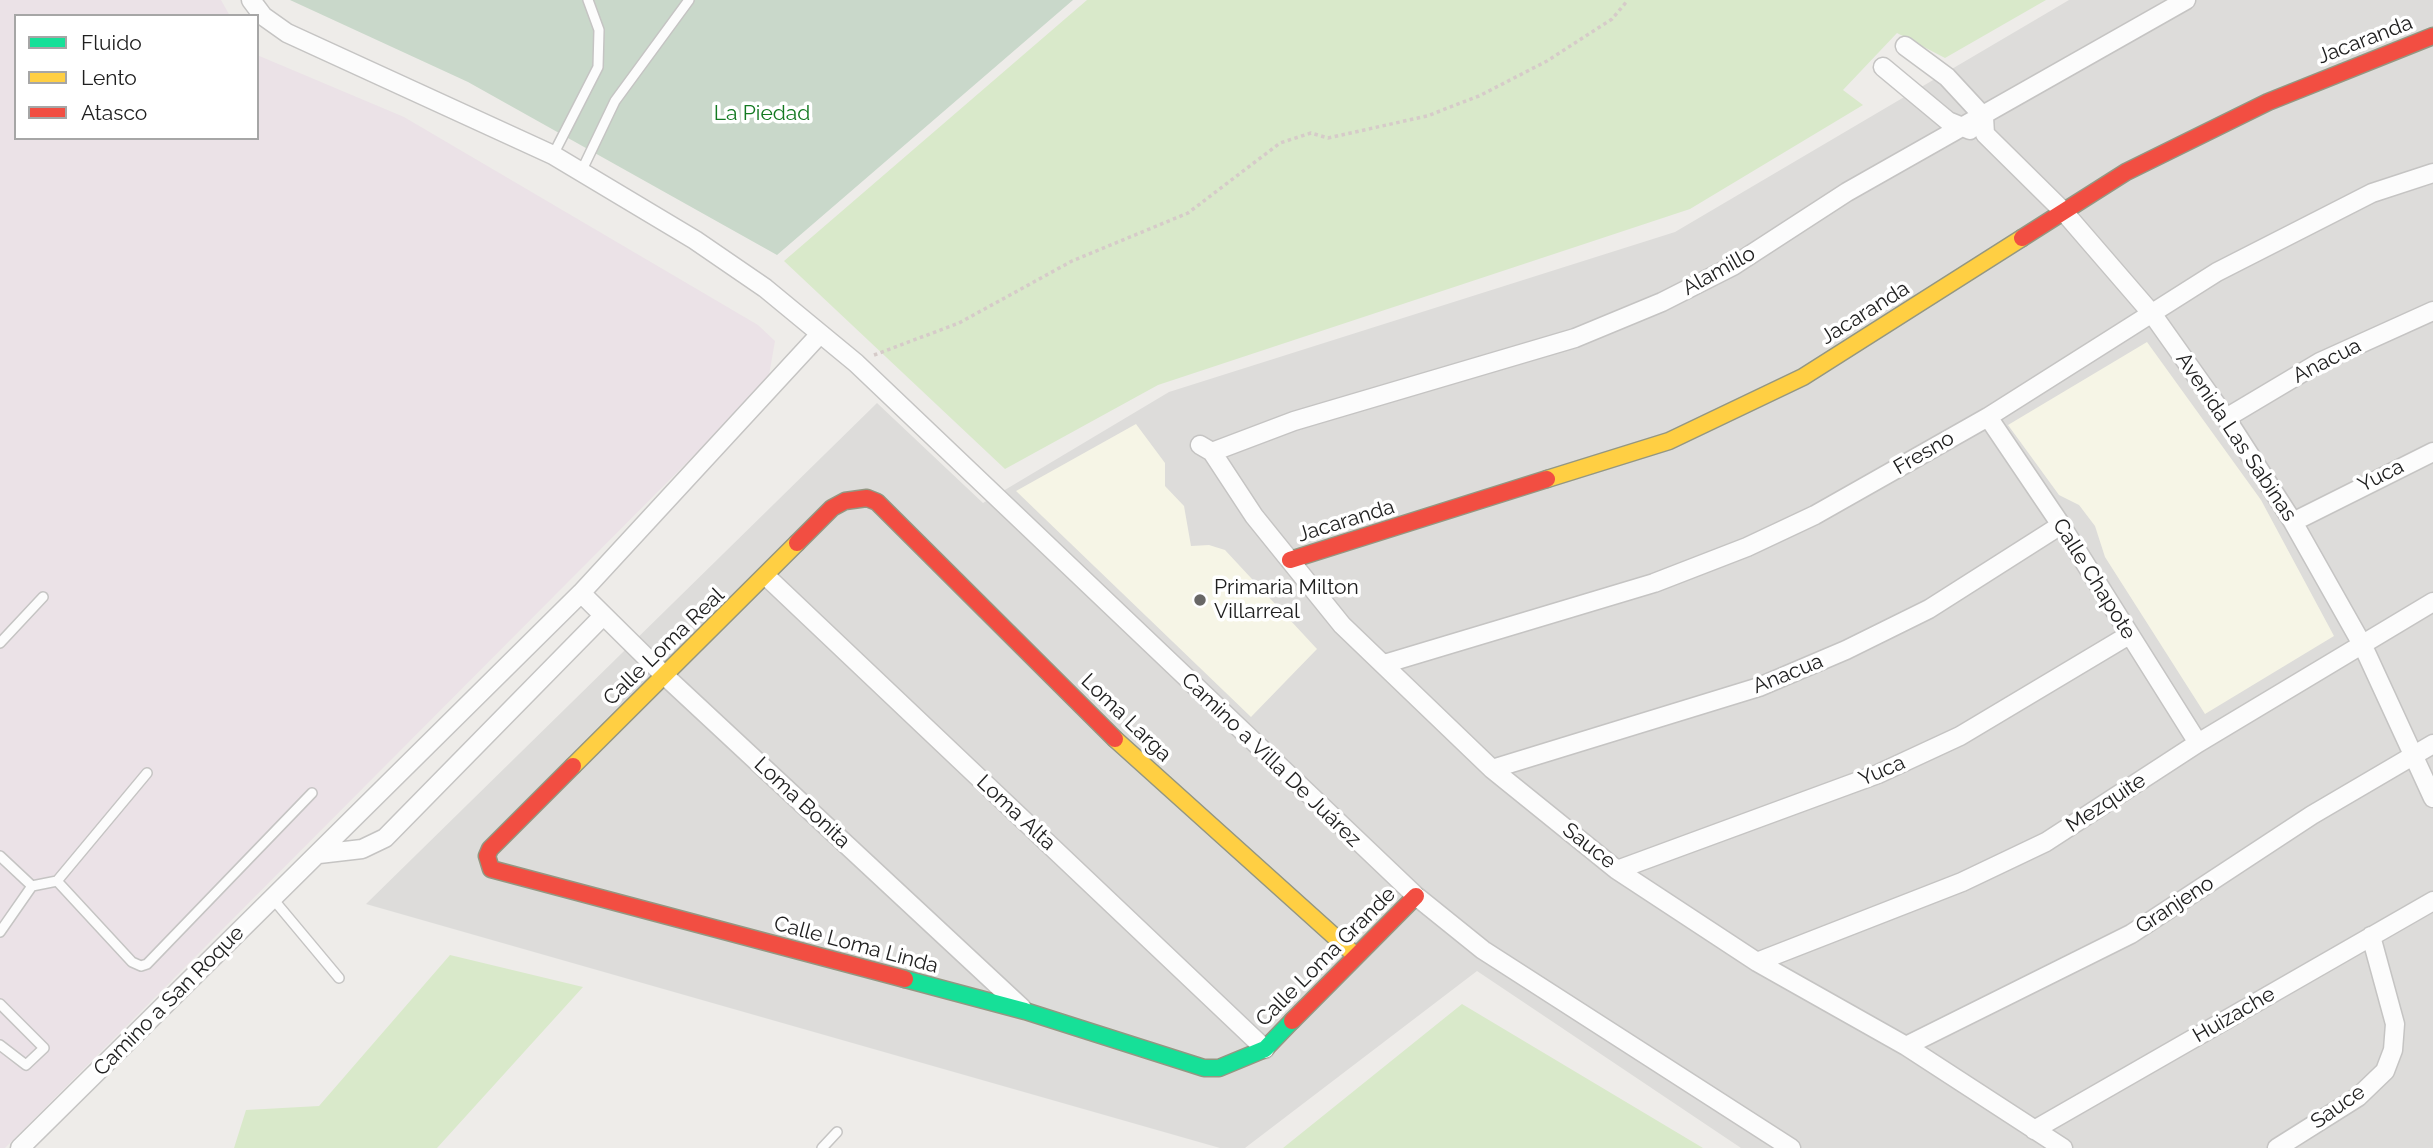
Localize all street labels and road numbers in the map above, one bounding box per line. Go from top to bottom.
street label: Jacaranda [2314,10,2416,70]
street label: Alamillo [1678,241,1760,301]
street label: Jacaranda [1816,276,1914,350]
street label: Anacua [2289,333,2365,389]
street label: Avenida Las Sabinas [2170,348,2302,526]
street label: Fresno [1889,426,1959,480]
street label: Yuca [2354,454,2408,498]
street label: Jacaranda [1295,494,1397,548]
street label: Calle Chapote [2047,514,2141,644]
street label: Calle Loma Real [598,583,730,711]
street label: Anacua [1749,649,1827,699]
street label: Camino a Villa De Juárez [1176,668,1366,852]
street label: Loma Larga [1076,669,1176,767]
street label: Yuca [1855,750,1909,792]
street label: Loma Bonita [749,752,855,854]
street label: Mezquite [2062,768,2150,838]
street label: Loma Alta [971,770,1061,856]
street label: Sauce [1557,817,1621,875]
street label: Granjeno [2131,871,2219,939]
street label: Calle Loma Grande [1251,882,1401,1032]
street label: Calle Loma Linda [771,911,941,979]
street label: Camino a San Roque [89,921,249,1081]
street label: Huizache [2189,981,2279,1049]
street label: Sauce [2306,1079,2370,1135]

